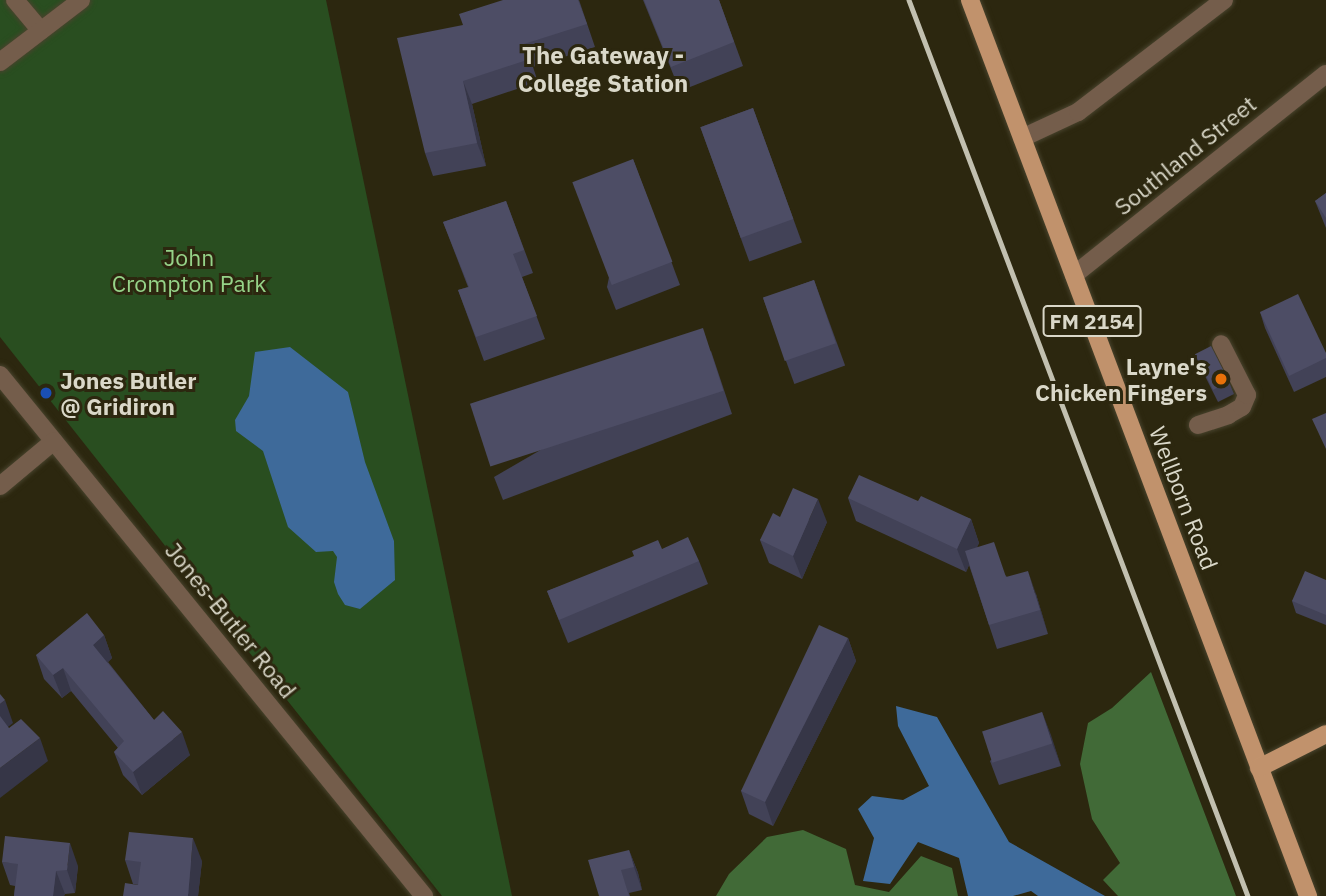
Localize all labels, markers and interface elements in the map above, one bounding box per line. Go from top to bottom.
district label: The Gateway - College Station [518,42,688,98]
street label: Southland Street [1109,90,1261,220]
park label: John Crompton Park [112,243,266,297]
road number: FM 2154 [1041,304,1143,338]
place label: Layne's Chicken Fingers [1035,352,1207,406]
place label: Jones Butler @ Gridiron [60,366,197,420]
marker: Layne's Chicken Fingers [1213,371,1229,387]
marker: Jones Butler @ Gridiron [38,385,54,401]
street label: Wellborn Road [1144,422,1224,574]
street label: Jones-Butler Road [160,537,302,703]

